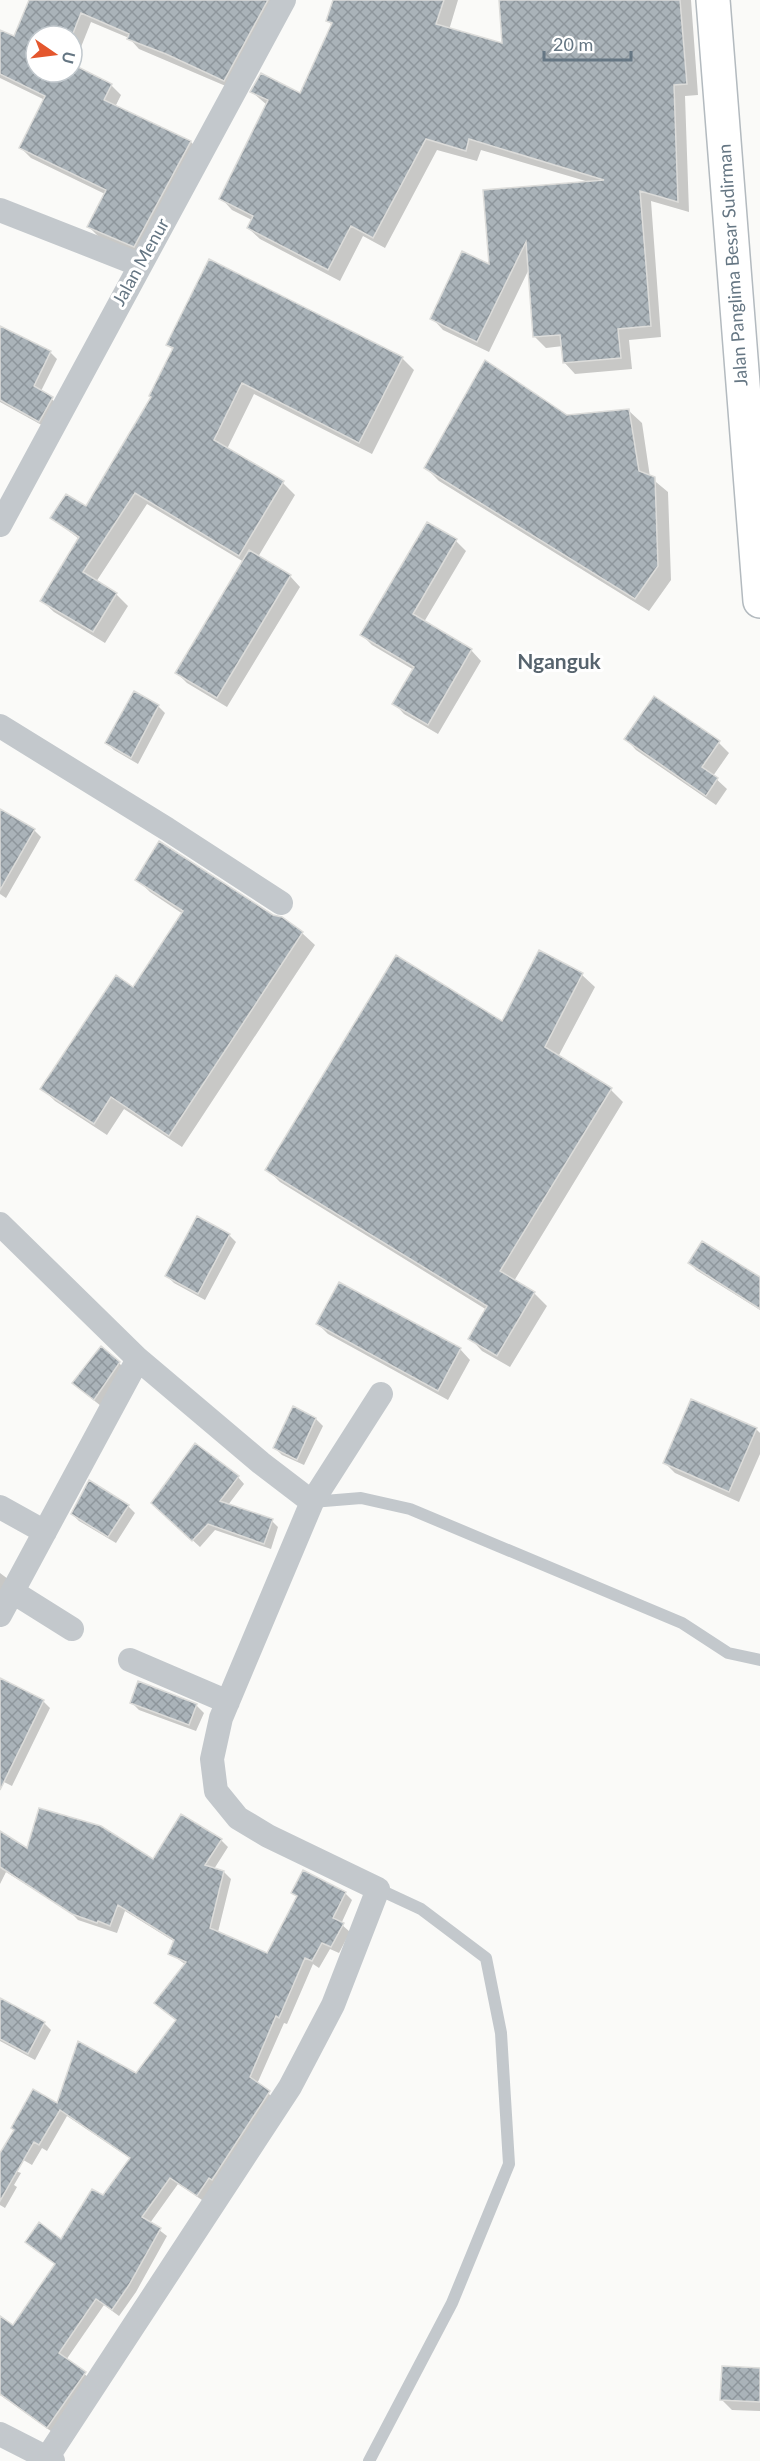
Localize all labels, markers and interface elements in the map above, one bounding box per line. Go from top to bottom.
north arrow [24,24,84,84]
scale bar [544,24,631,62]
text: 20 m [553,33,593,55]
text: U [58,50,80,66]
street label: Jalan Panglima Besar Sudirman [713,143,751,387]
street label: Jalan Menur [107,214,173,309]
district label: Nganguk [517,648,602,673]

